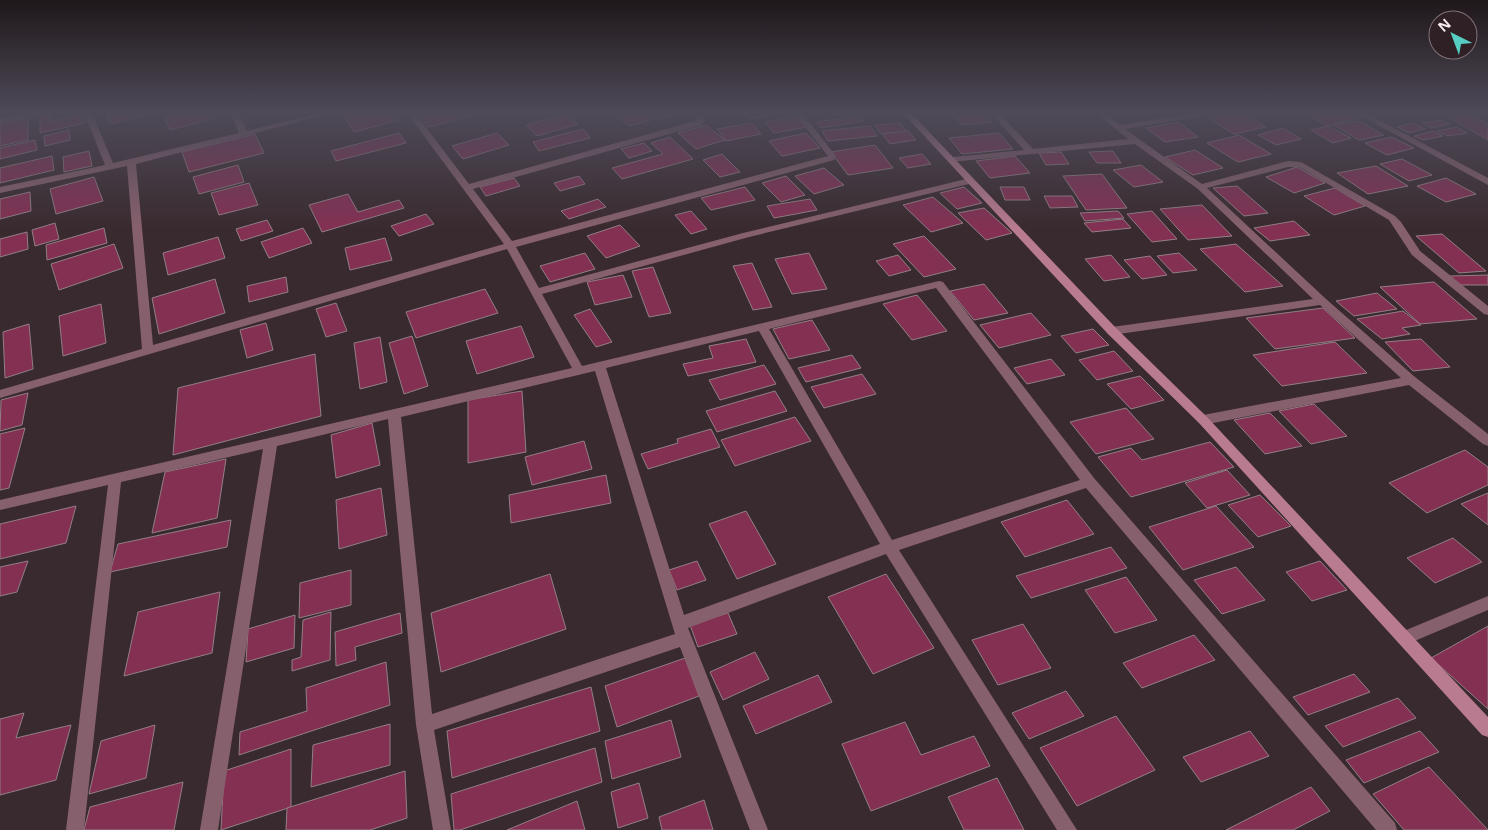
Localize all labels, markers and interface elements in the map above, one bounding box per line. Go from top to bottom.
north arrow [1428,10,1478,60]
text: N [1433,14,1455,36]

